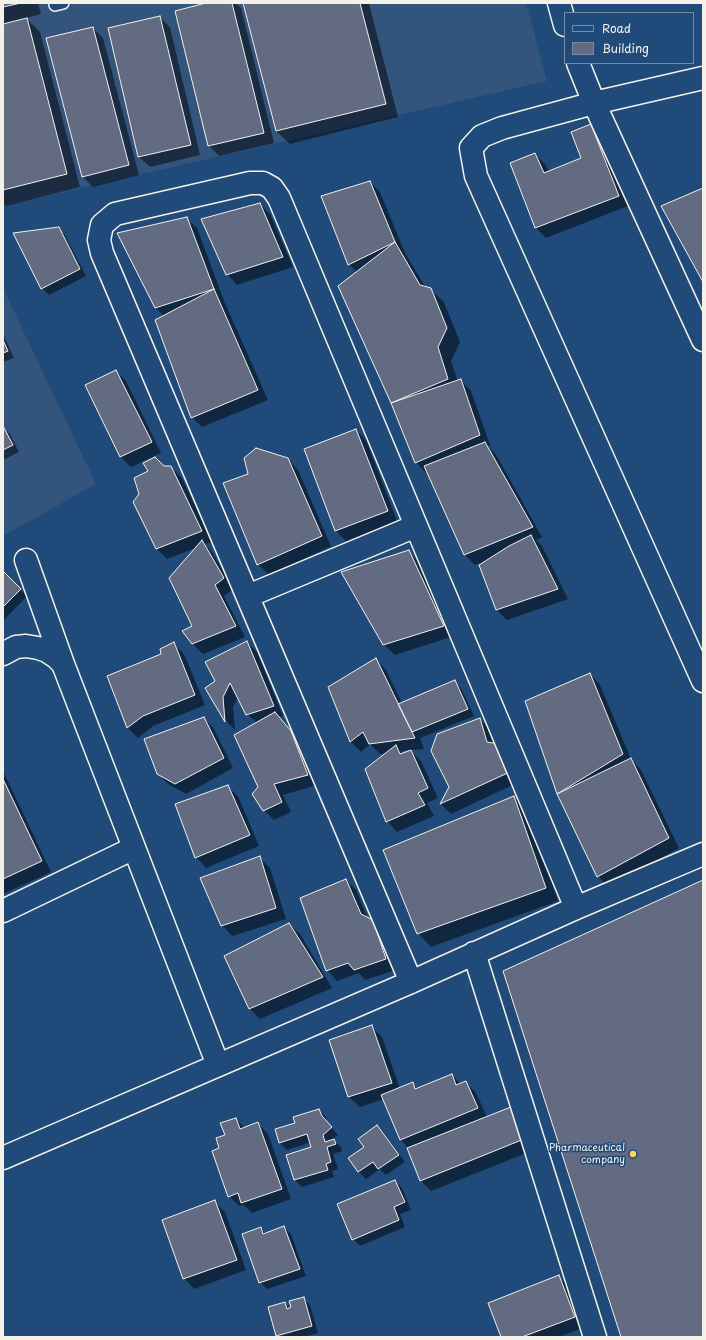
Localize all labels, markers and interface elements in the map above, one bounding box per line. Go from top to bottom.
legend [564,12,694,64]
text: Road [602,19,631,37]
text: Building [602,39,649,57]
place label: Pharmaceutical company [549,1142,625,1166]
marker: Pharmaceutical company [628,1149,638,1159]

